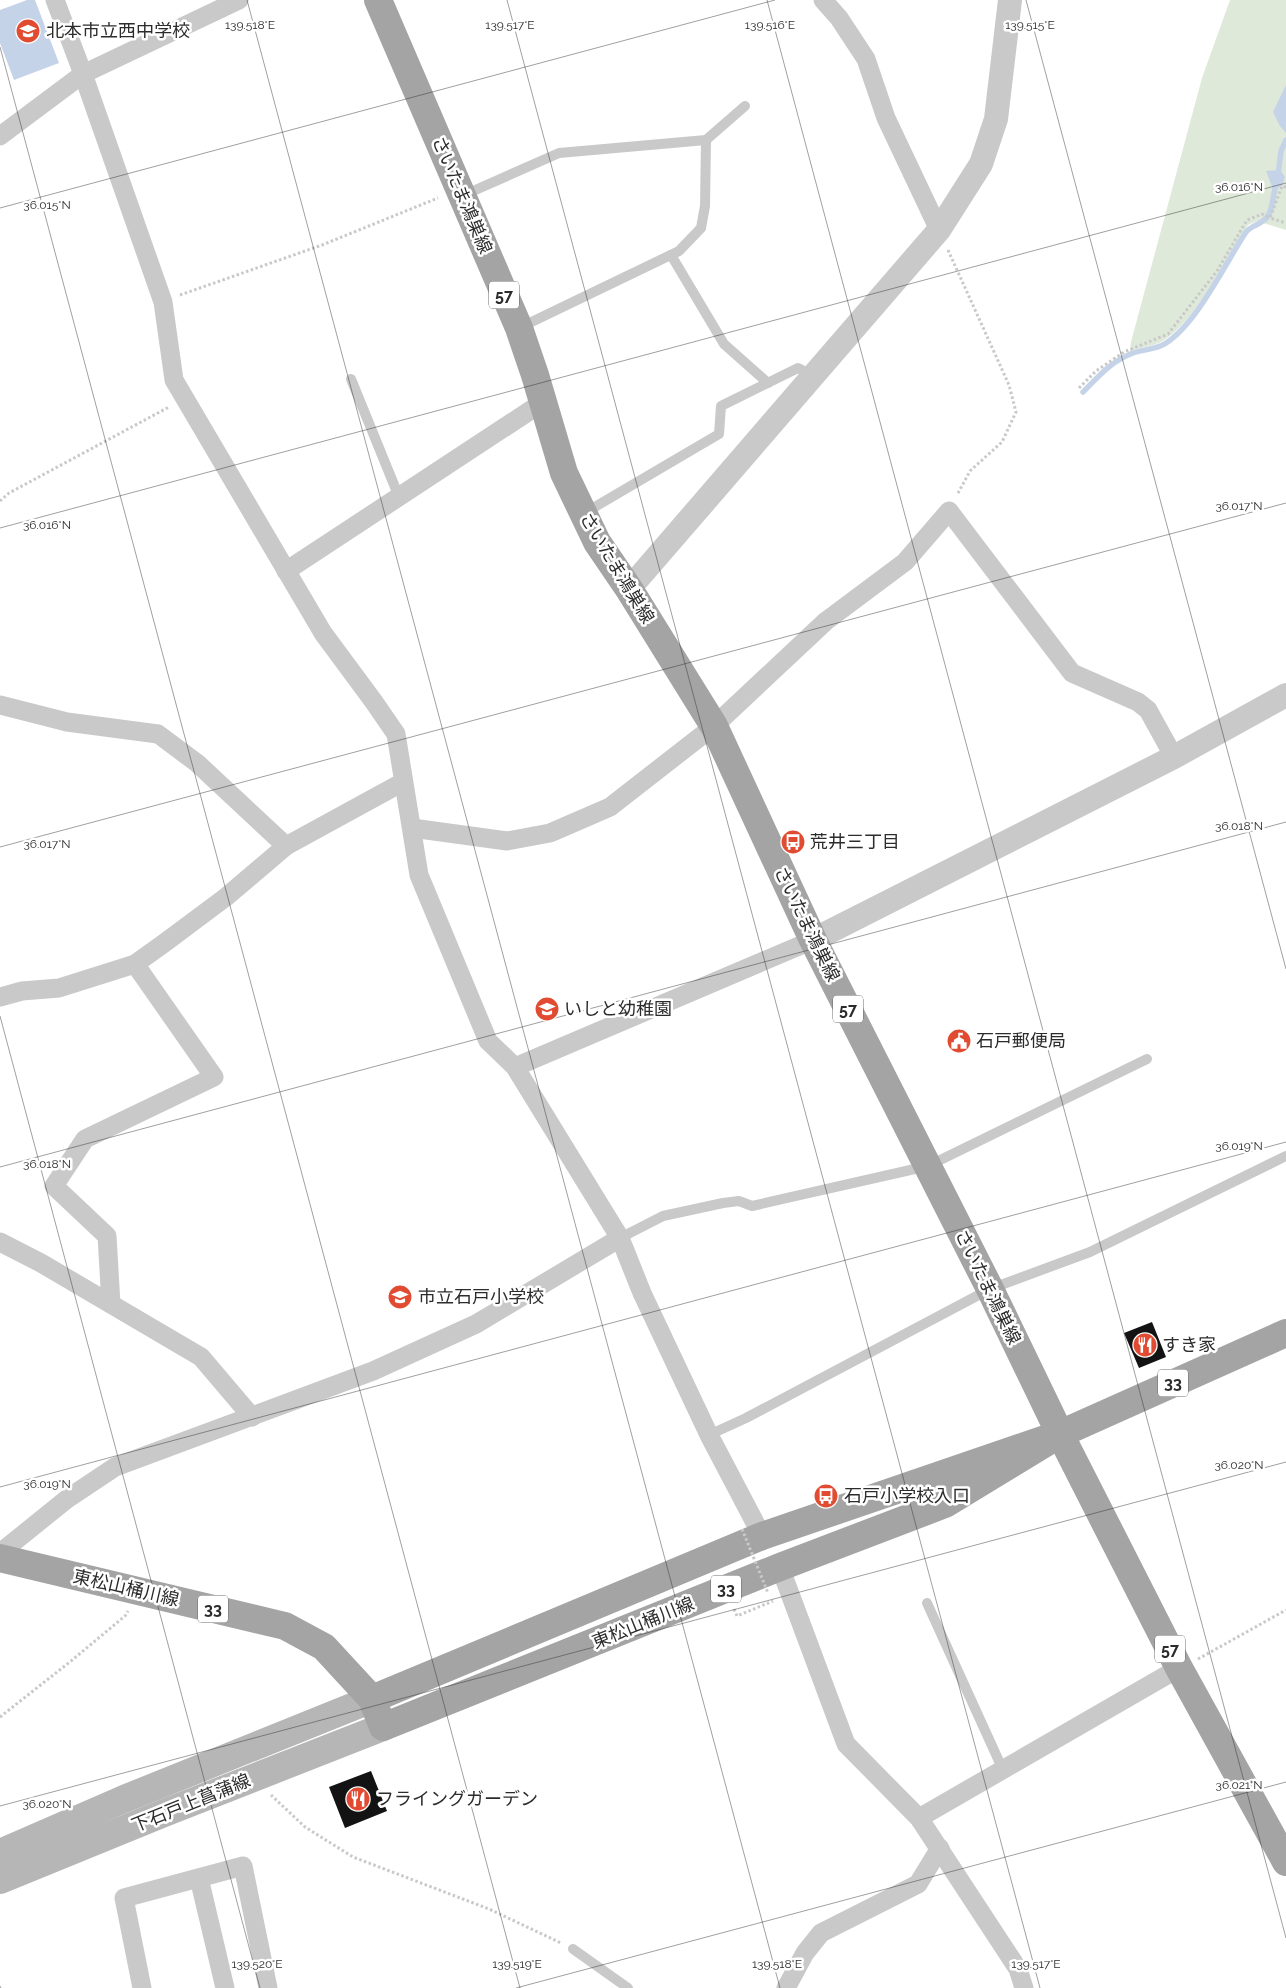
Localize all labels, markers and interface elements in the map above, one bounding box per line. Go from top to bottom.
school or university icon: 北本市立西中学校 [15,18,41,44]
text: 139.518°E [225,18,275,32]
text: 139.517°E [485,18,535,32]
text: 139.516°E [745,18,795,32]
text: 139.515°E [1005,18,1055,32]
place label: 北本市立西中学校 [46,20,190,41]
street label: さいたま鴻巣線 [428,133,497,257]
text: 36.016°N [1215,180,1263,194]
text: 36.015°N [23,198,71,212]
road number: 57 [489,282,519,308]
text: 36.017°N [1215,499,1263,513]
street label: さいたま鴻巣線 [576,509,659,627]
text: 36.016°N [23,518,71,532]
text: 36.018°N [1215,819,1263,833]
bus stop icon: 荒井三丁目 [780,829,806,855]
place label: 荒井三丁目 [810,831,900,852]
text: 36.017°N [23,837,71,851]
street label: さいたま鴻巣線 [771,863,844,985]
school or university icon: いしと幼稚園 [534,996,560,1022]
road number: 57 [833,996,863,1022]
place label: いしと幼稚園 [564,998,672,1019]
public building icon: 石戸郵便局 [946,1028,972,1054]
place label: 石戸郵便局 [976,1030,1066,1051]
text: 36.019°N [1215,1139,1263,1153]
text: 36.018°N [23,1157,71,1171]
street label: さいたま鴻巣線 [952,1226,1025,1348]
school or university icon: 市立石戸小学校 [387,1284,413,1310]
place label: 市立石戸小学校 [418,1286,544,1307]
restaurant icon: すき家 [1132,1332,1158,1358]
place label: すき家 [1162,1334,1216,1355]
road number: 33 [1158,1370,1188,1396]
text: 36.020°N [1214,1458,1264,1472]
text: 36.019°N [23,1477,71,1491]
bus stop icon: 石戸小学校入口 [813,1483,839,1509]
place label: 石戸小学校入口 [844,1485,970,1506]
street label: 東松山桶川線 [71,1565,181,1610]
road number: 33 [711,1576,741,1602]
street label: 東松山桶川線 [589,1593,697,1653]
road number: 33 [198,1596,228,1622]
road number: 57 [1155,1636,1185,1662]
street label: 下石戸上菖蒲線 [128,1769,253,1836]
text: 36.021°N [1216,1778,1262,1792]
restaurant icon: フライングガーデン [345,1786,371,1812]
place label: フライングガーデン [376,1788,538,1809]
text: 36.020°N [22,1797,72,1811]
text: 139.520°E [231,1957,283,1971]
text: 139.519°E [492,1957,542,1971]
text: 139.518°E [752,1957,802,1971]
text: 139.517°E [1011,1957,1061,1971]

